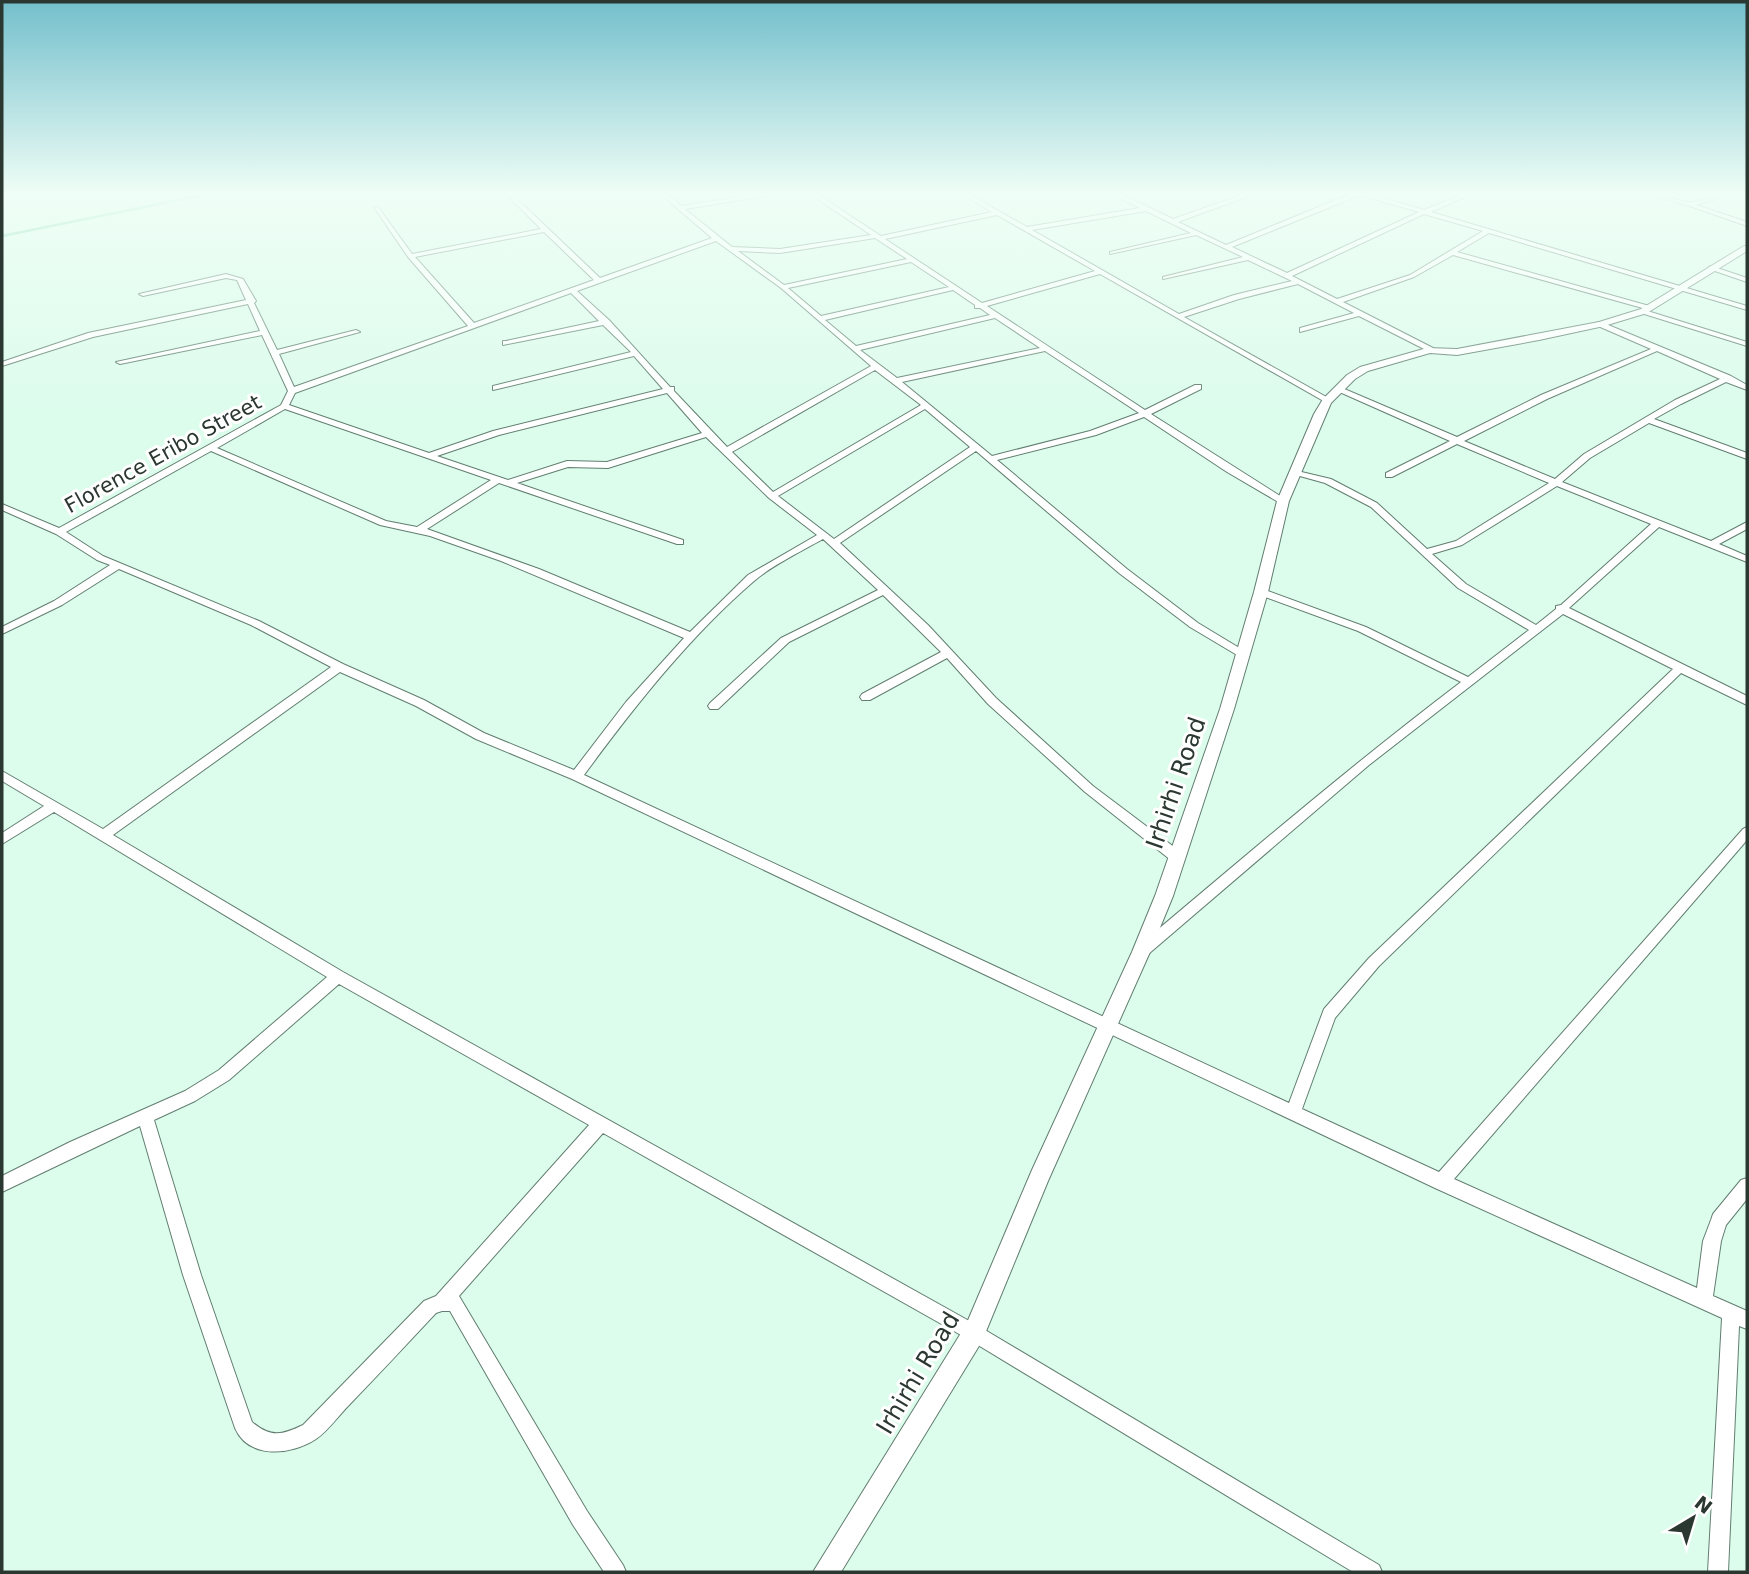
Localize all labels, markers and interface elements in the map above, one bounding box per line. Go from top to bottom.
street label: Florence Eribo Street [61,390,265,518]
street label: Irhirhi Road [1140,713,1212,853]
street label: Irhirhi Road [871,1307,965,1439]
north arrow [1658,1483,1728,1553]
text: N [1690,1491,1717,1518]

